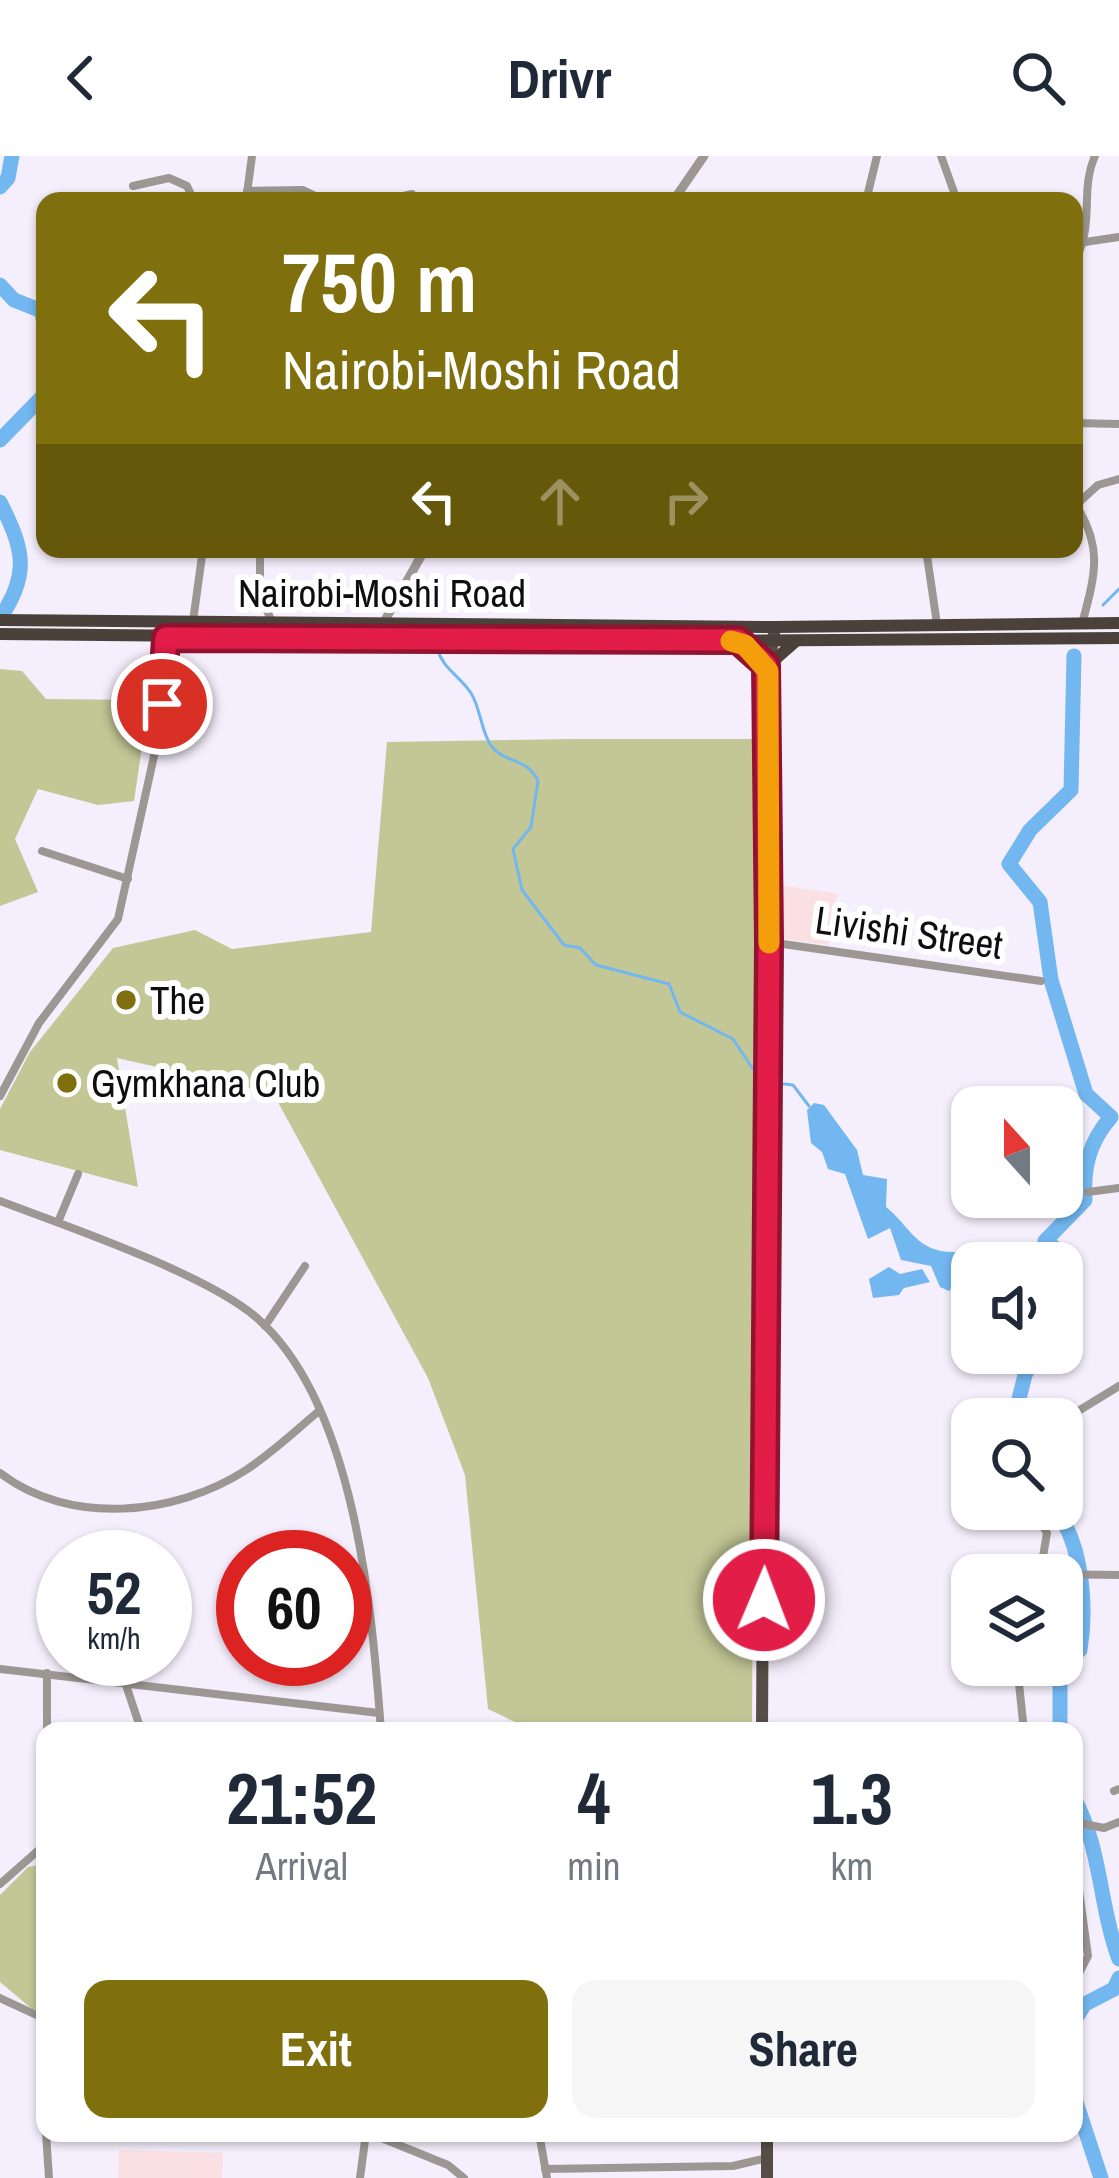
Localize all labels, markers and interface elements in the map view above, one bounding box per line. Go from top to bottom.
text: Drivr [508,42,611,115]
icon: back [48,45,114,111]
icon: search [1005,45,1071,111]
text: 750 m [282,225,477,338]
icon: left [84,240,240,396]
text: Nairobi-Moshi Road [282,333,681,406]
icon: left [401,468,467,534]
icon: ahead [527,468,593,534]
icon: right [653,468,719,534]
street label: Nairobi-Moshi Road [238,567,526,619]
pin [111,653,213,755]
icon: arrive [129,671,195,737]
street label: Livishi Street [812,893,1006,971]
place label: The [150,974,205,1026]
marker: The [113,987,139,1013]
place label: Gymkhana Club [91,1057,320,1109]
marker: Gymkhana Club [54,1070,80,1096]
north arrow [951,1086,1083,1218]
map controls [951,1086,1083,1686]
button: sound [951,1242,1083,1374]
button: search [951,1398,1083,1530]
speed limit sign: 60 [216,1530,372,1686]
position arrow [701,1537,827,1663]
text: 52 [87,1552,141,1633]
button: layers [951,1554,1083,1686]
text: km/h [87,1618,141,1658]
text: 21:52 [226,1749,377,1846]
text: 4 [578,1749,610,1846]
text: 1.3 [811,1749,893,1846]
text: Arrival [255,1840,348,1892]
text: min [567,1840,621,1892]
text: km [830,1840,873,1892]
button: Exit [84,1980,548,2118]
button: Share [572,1980,1035,2118]

